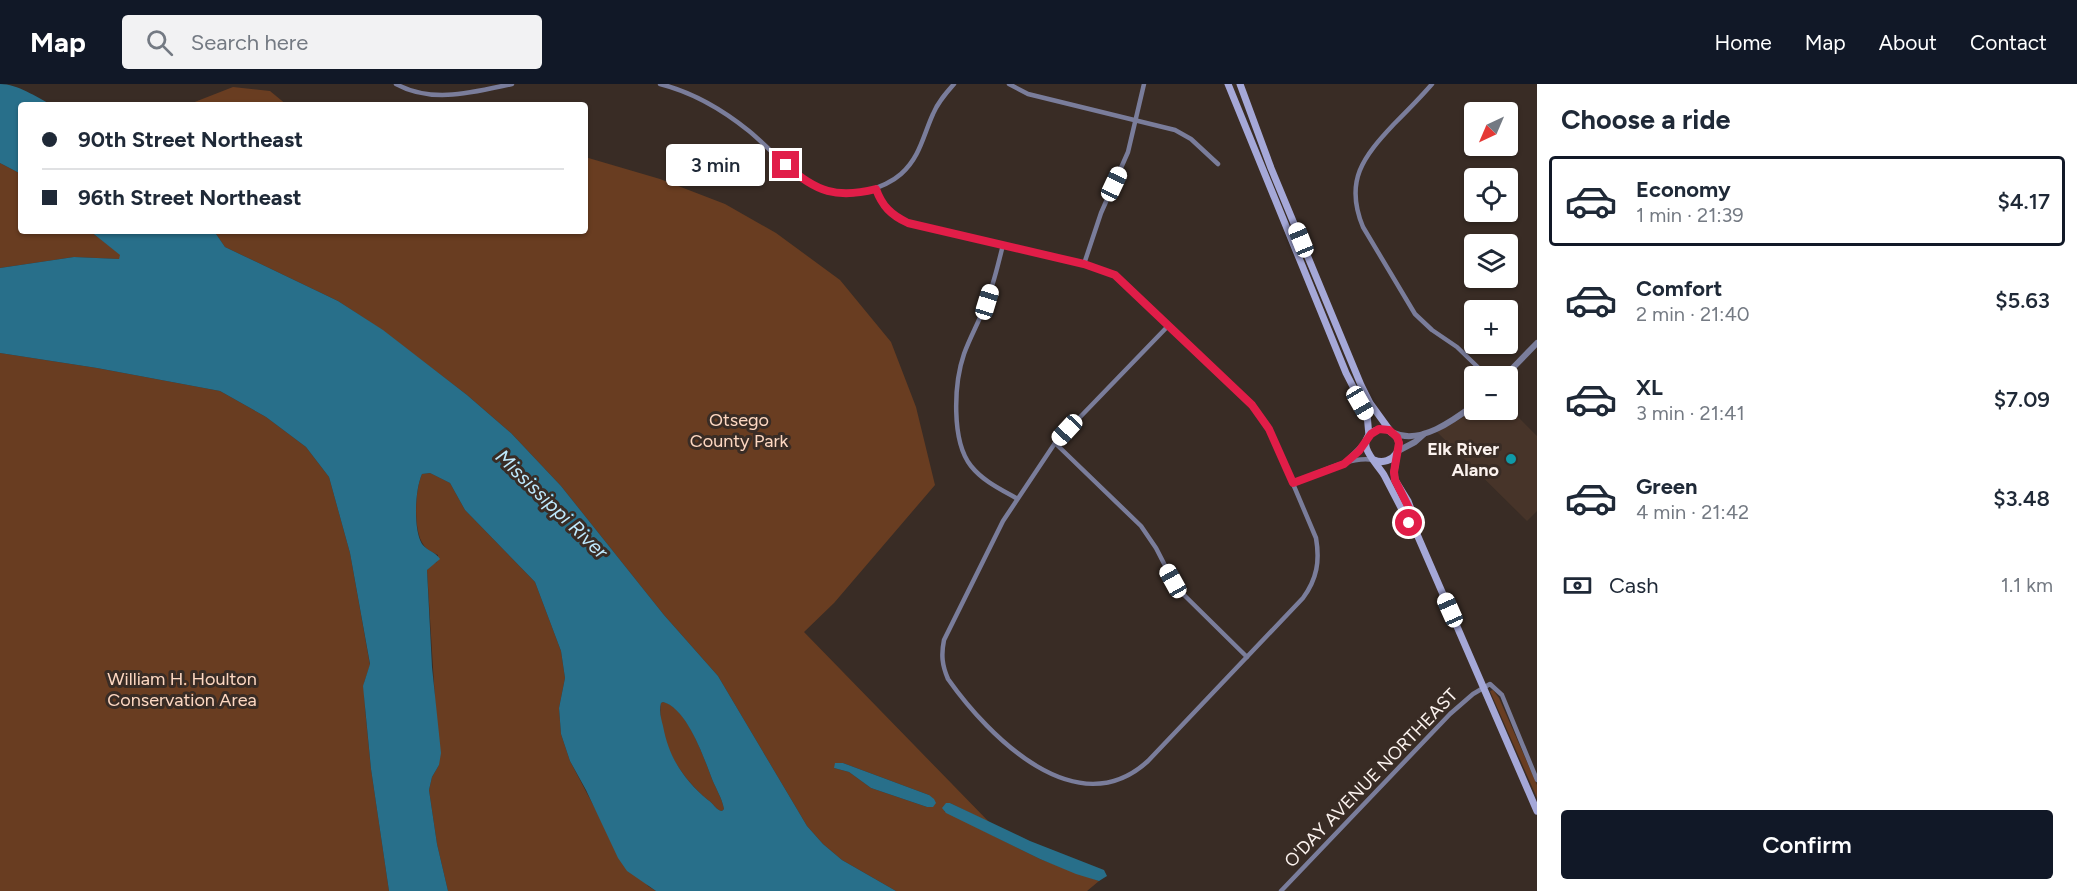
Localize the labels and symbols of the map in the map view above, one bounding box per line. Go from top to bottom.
north arrow [1464,102,1518,156]
callout: 3 min [666,144,765,186]
route end [772,151,799,178]
car [1098,164,1130,204]
car [1286,220,1316,260]
car [973,282,1001,322]
car [1343,383,1377,423]
park label: Otsego County Park [690,409,788,452]
car [1048,411,1086,449]
place label: Elk River Alano [1427,438,1499,481]
water label: Mississippi River [491,444,614,564]
marker: Elk River Alano [1504,452,1518,466]
route start [1395,509,1422,536]
car [1156,561,1190,601]
car [1434,590,1466,630]
park label: William H. Houlton Conservation Area [107,668,257,711]
street label: O'DAY AVENUE NORTHEAST [1280,684,1462,872]

